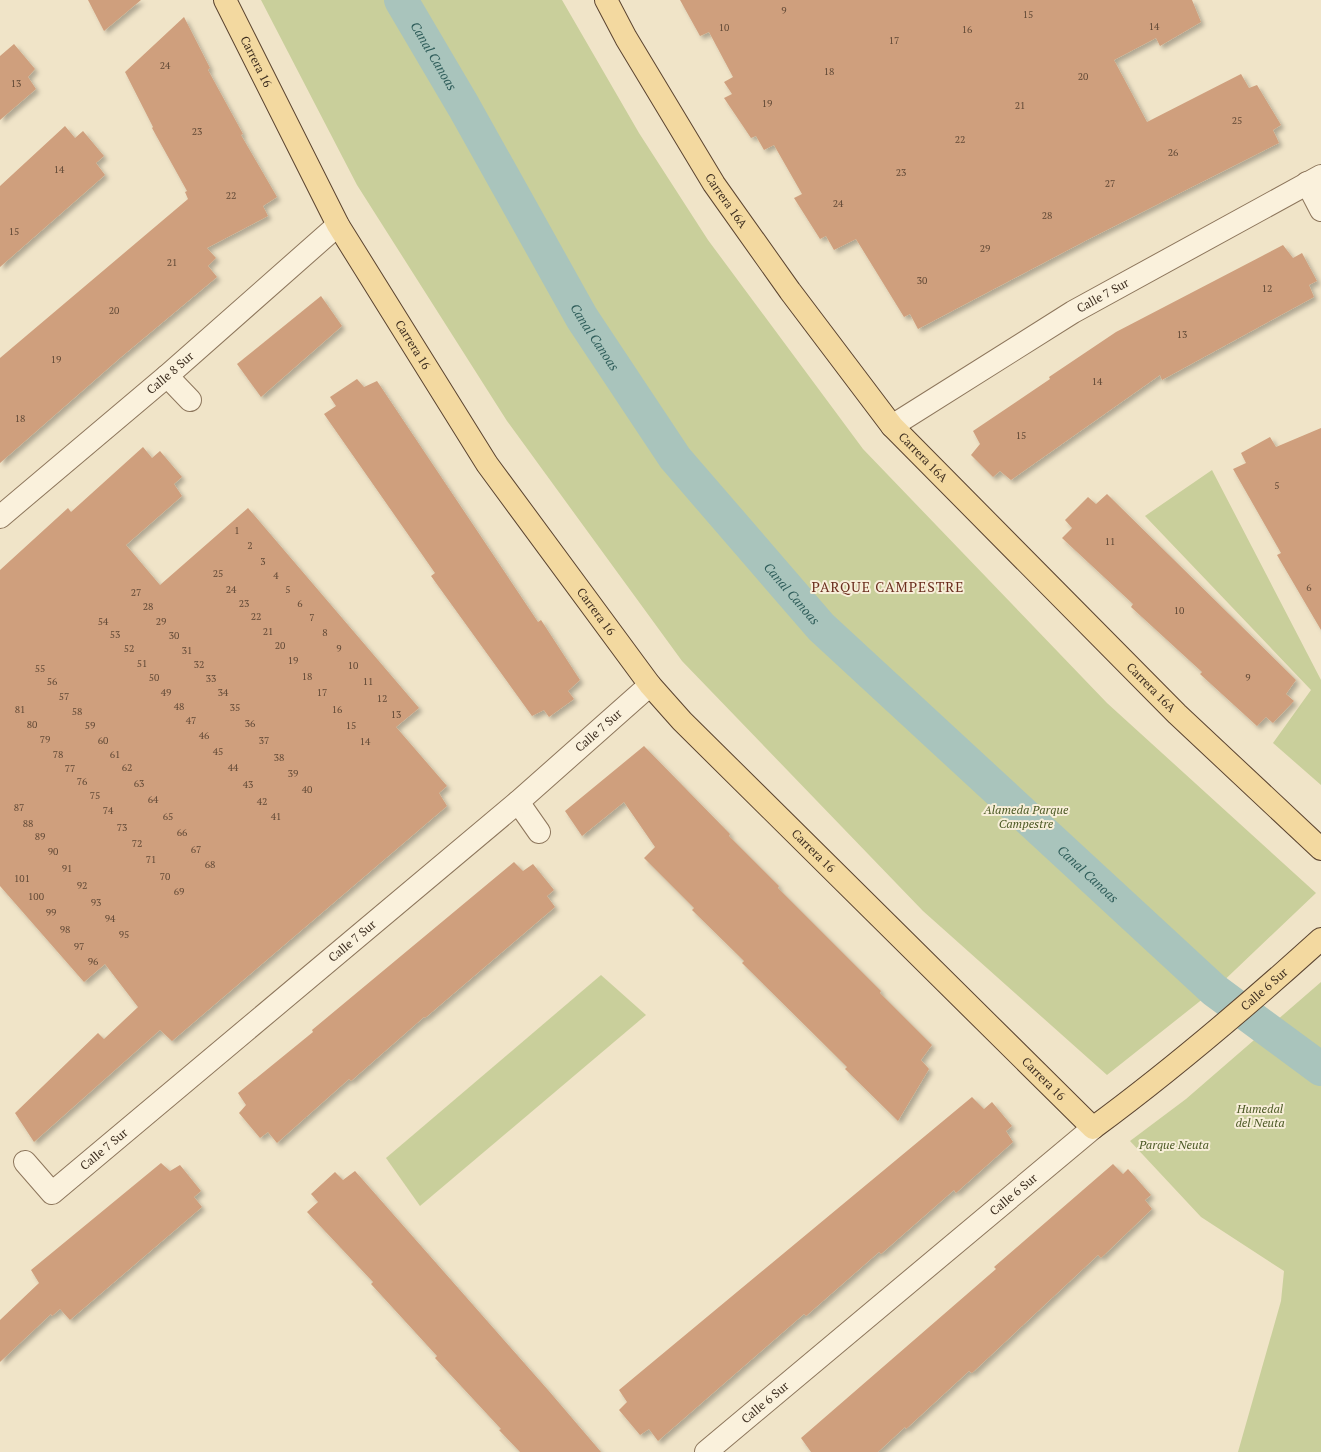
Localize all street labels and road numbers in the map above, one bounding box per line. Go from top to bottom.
street label: Carrera 16 [237,33,276,90]
street label: Carrera 16A [702,170,751,231]
street label: Calle 7 Sur [1074,275,1132,316]
street label: Carrera 16 [392,317,434,373]
street label: Calle 8 Sur [143,348,197,397]
street label: Carrera 16A [896,429,952,485]
street label: Carrera 16 [574,585,619,639]
street label: Carrera 16A [1124,659,1180,716]
street label: Calle 7 Sur [572,705,625,755]
street label: Carrera 16 [789,826,839,876]
street label: Calle 7 Sur [325,916,379,965]
street label: Calle 6 Sur [1237,964,1291,1013]
street label: Carrera 16 [1019,1054,1069,1104]
street label: Calle 7 Sur [77,1125,131,1173]
street label: Calle 6 Sur [986,1170,1040,1218]
street label: Calle 6 Sur [738,1378,792,1426]

